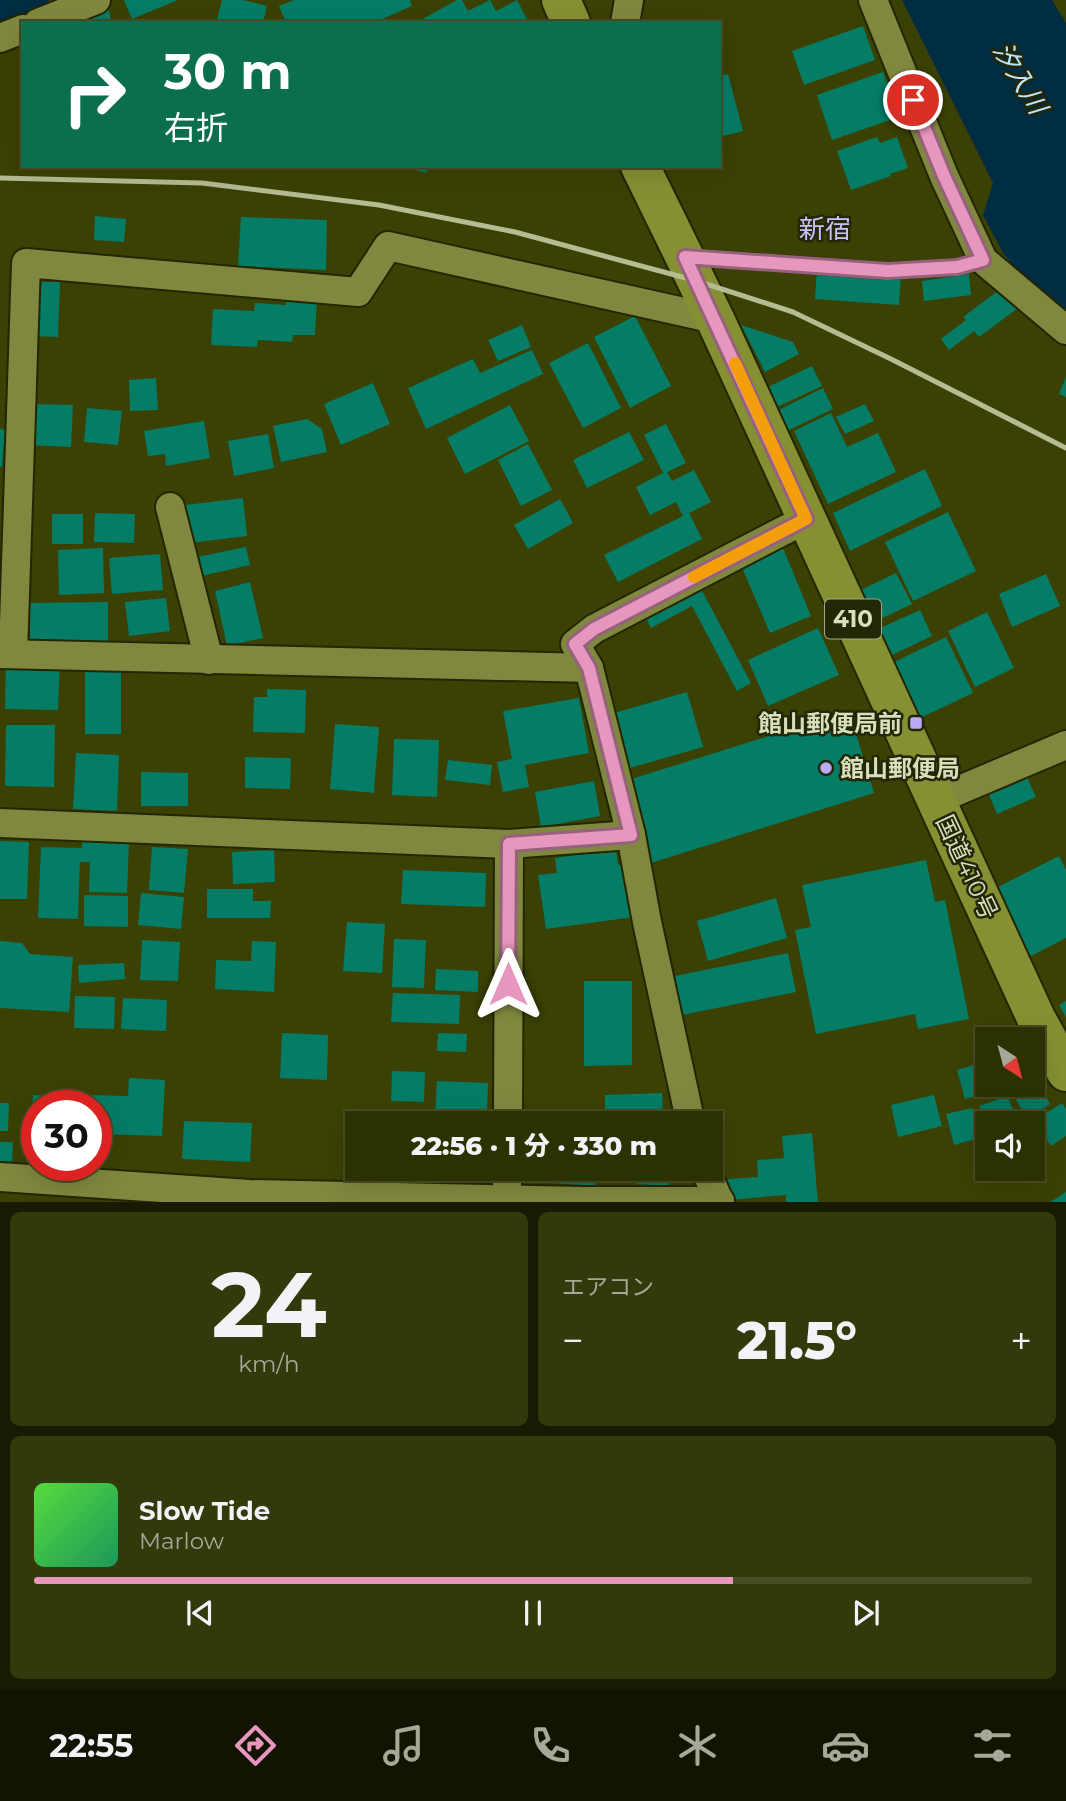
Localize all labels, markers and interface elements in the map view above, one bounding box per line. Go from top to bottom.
water label: 汐入川 [986,36,1055,122]
text: 30 m [164,42,292,101]
icon: right [49,49,140,140]
pin [883,70,943,130]
icon: arrive [894,81,932,119]
text: 右折 [164,108,228,147]
district label: 新宿 [799,213,851,245]
road number: 410 [825,600,881,638]
place label: 館山郵便局前 [758,709,902,738]
marker: 館山郵便局前 [908,715,924,731]
place label: 館山郵便局 [840,754,960,783]
marker: 館山郵便局 [818,760,834,776]
street label: 国道410号 [930,810,1004,924]
position arrow [471,947,545,1021]
north arrow [975,1027,1045,1097]
map controls [975,1027,1045,1181]
speed limit sign: 30 [21,1090,112,1181]
button: sound [975,1111,1045,1181]
text: 22:56 · 1 分 · 330 m [411,1130,657,1162]
text: 24 [211,1249,327,1360]
text: エアコン [562,1273,654,1301]
text: 21.5° [737,1309,857,1372]
text: − [562,1317,584,1364]
text: + [1010,1317,1032,1364]
text: km/h [238,1350,300,1378]
text: Slow Tide [139,1495,270,1527]
text: Marlow [139,1527,224,1555]
icon: previous [181,1594,219,1632]
icon: pause [514,1594,552,1632]
icon: next [847,1594,885,1632]
icon: directions [231,1721,280,1770]
icon: music [379,1721,428,1770]
icon: phone [526,1721,575,1770]
icon: climate [673,1721,722,1770]
icon: car [821,1721,870,1770]
icon: filters [968,1721,1017,1770]
text: 22:55 [49,1726,133,1765]

